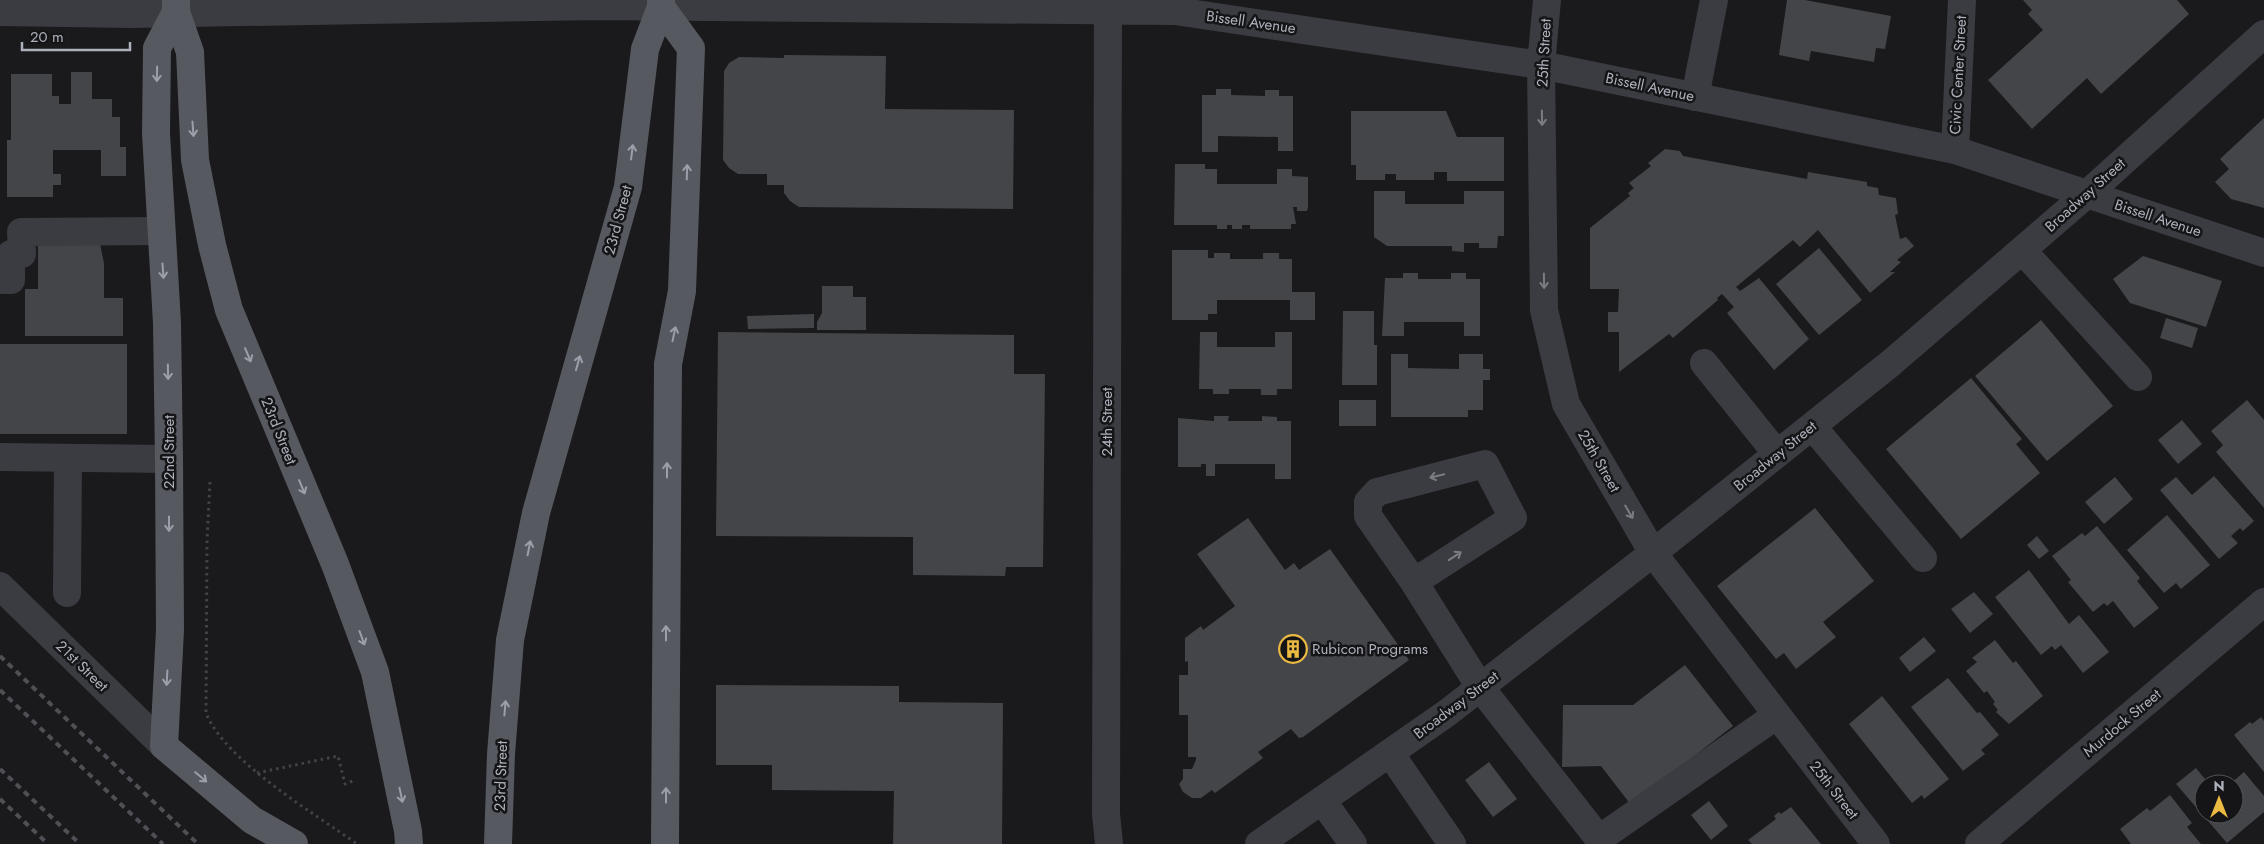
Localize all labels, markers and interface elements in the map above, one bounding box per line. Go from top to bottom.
street label: Bissell Avenue [1205,5,1297,39]
street label: Civic Center Street [1944,15,1972,135]
street label: 25th Street [1531,18,1557,88]
scale bar [22,20,130,52]
text: 20 m [30,26,64,48]
one-way arrow [152,66,162,82]
street label: Bissell Avenue [1604,67,1697,107]
one-way arrow [1537,110,1547,126]
one-way arrow [188,120,197,136]
one-way arrow [627,145,637,161]
street label: Broadway Street [2040,153,2130,237]
one-way arrow [682,165,691,181]
street label: 23rd Street [598,183,638,257]
street label: Bissell Avenue [2112,194,2205,242]
one-way arrow [159,263,168,279]
one-way arrow [1539,272,1549,289]
one-way arrow [670,327,679,343]
one-way arrow [244,347,254,362]
one-way arrow [573,355,583,371]
one-way arrow [163,364,173,380]
street label: 24th Street [1096,387,1118,457]
street label: 23rd Street [256,394,303,468]
street label: 22nd Street [158,415,180,489]
street label: Broadway Street [1729,415,1822,496]
street label: 25th Street [1572,426,1626,497]
one-way arrow [662,463,672,479]
one-way arrow [1430,472,1446,481]
one-way arrow [298,479,307,494]
one-way arrow [1624,504,1634,518]
one-way arrow [164,515,174,531]
one-way arrow [524,540,534,556]
one-way arrow [1448,550,1462,561]
one-way arrow [661,625,671,642]
one-way arrow [358,630,367,645]
building icon: Rubicon Programs [1278,634,1308,664]
street label: 21st Street [51,635,113,697]
place label: Rubicon Programs [1312,638,1428,660]
street label: Broadway Street [1409,665,1503,744]
one-way arrow [163,670,172,686]
street label: Murdock Street [2078,683,2166,762]
one-way arrow [500,700,509,716]
street label: 23rd Street [489,740,513,812]
street label: 25th Street [1804,756,1864,824]
one-way arrow [194,772,207,783]
north arrow [2194,774,2244,824]
text: N [2213,776,2225,796]
one-way arrow [397,787,406,803]
one-way arrow [661,788,671,804]

